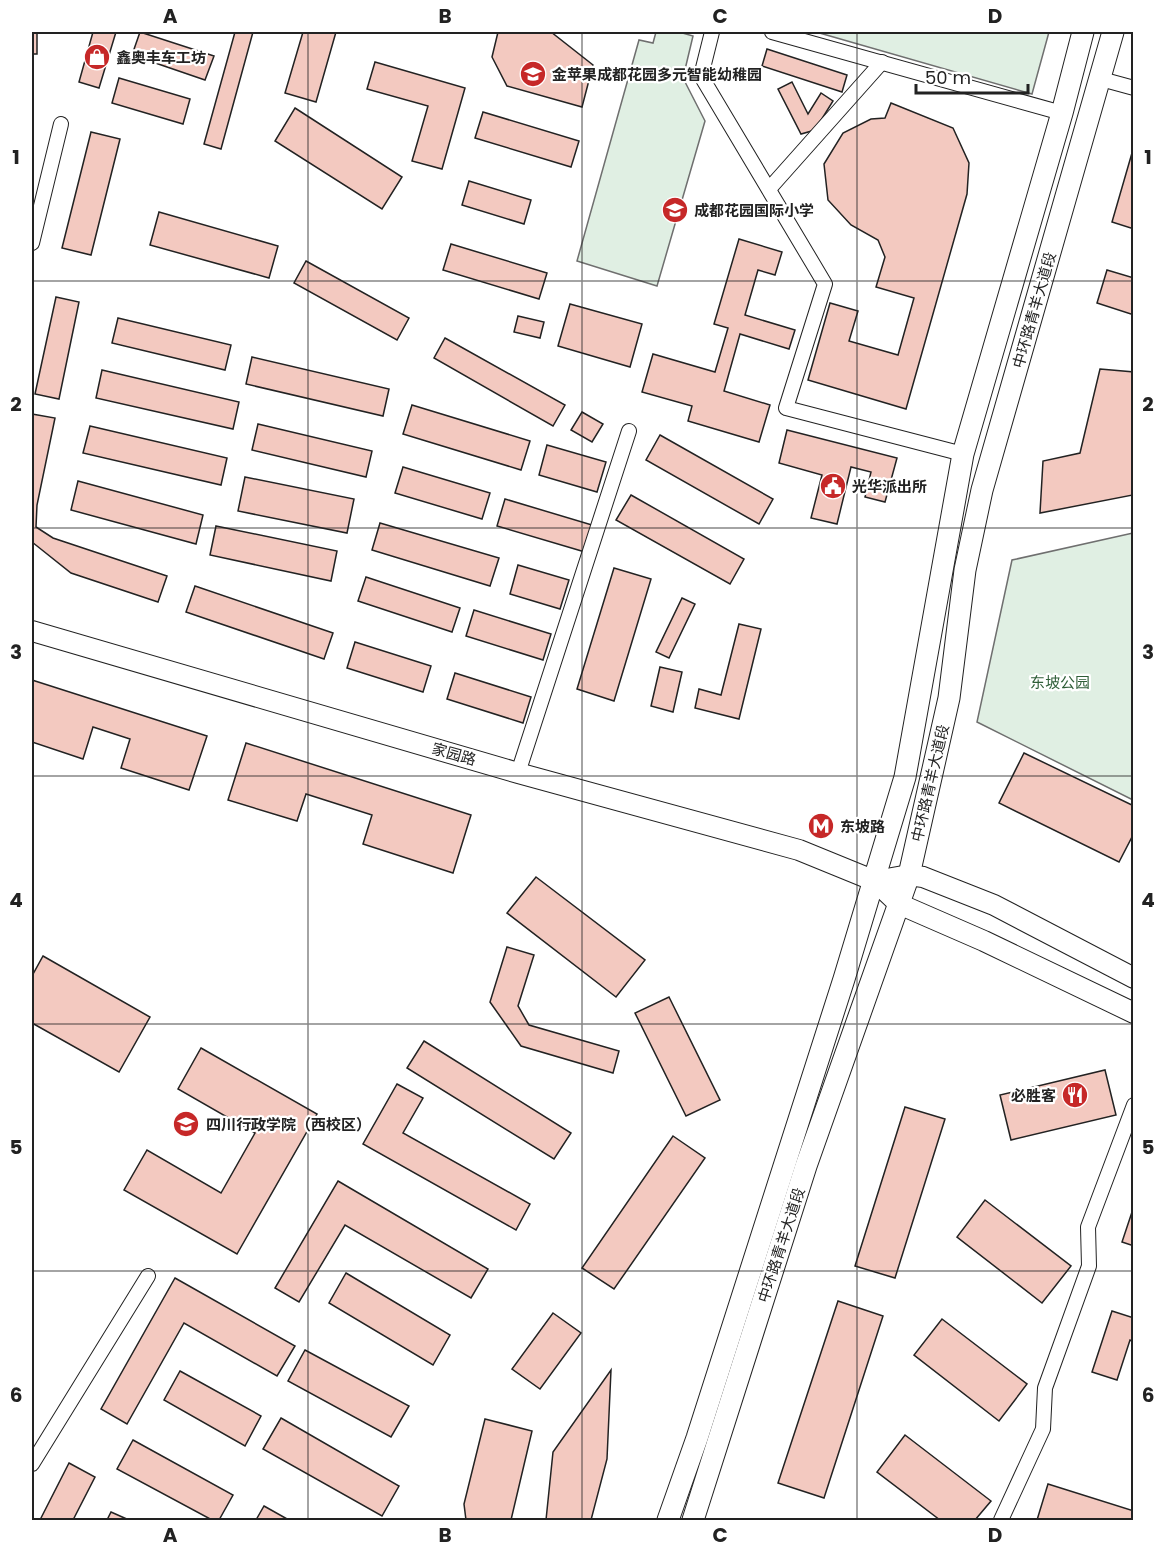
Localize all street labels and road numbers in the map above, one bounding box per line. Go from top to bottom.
street label: 中环路青羊大道段 [1007,249,1061,371]
street label: 中环路青羊大道段 [906,722,954,844]
street label: 家园路 [429,738,479,770]
street label: 中环路青羊大道段 [752,1185,810,1305]

